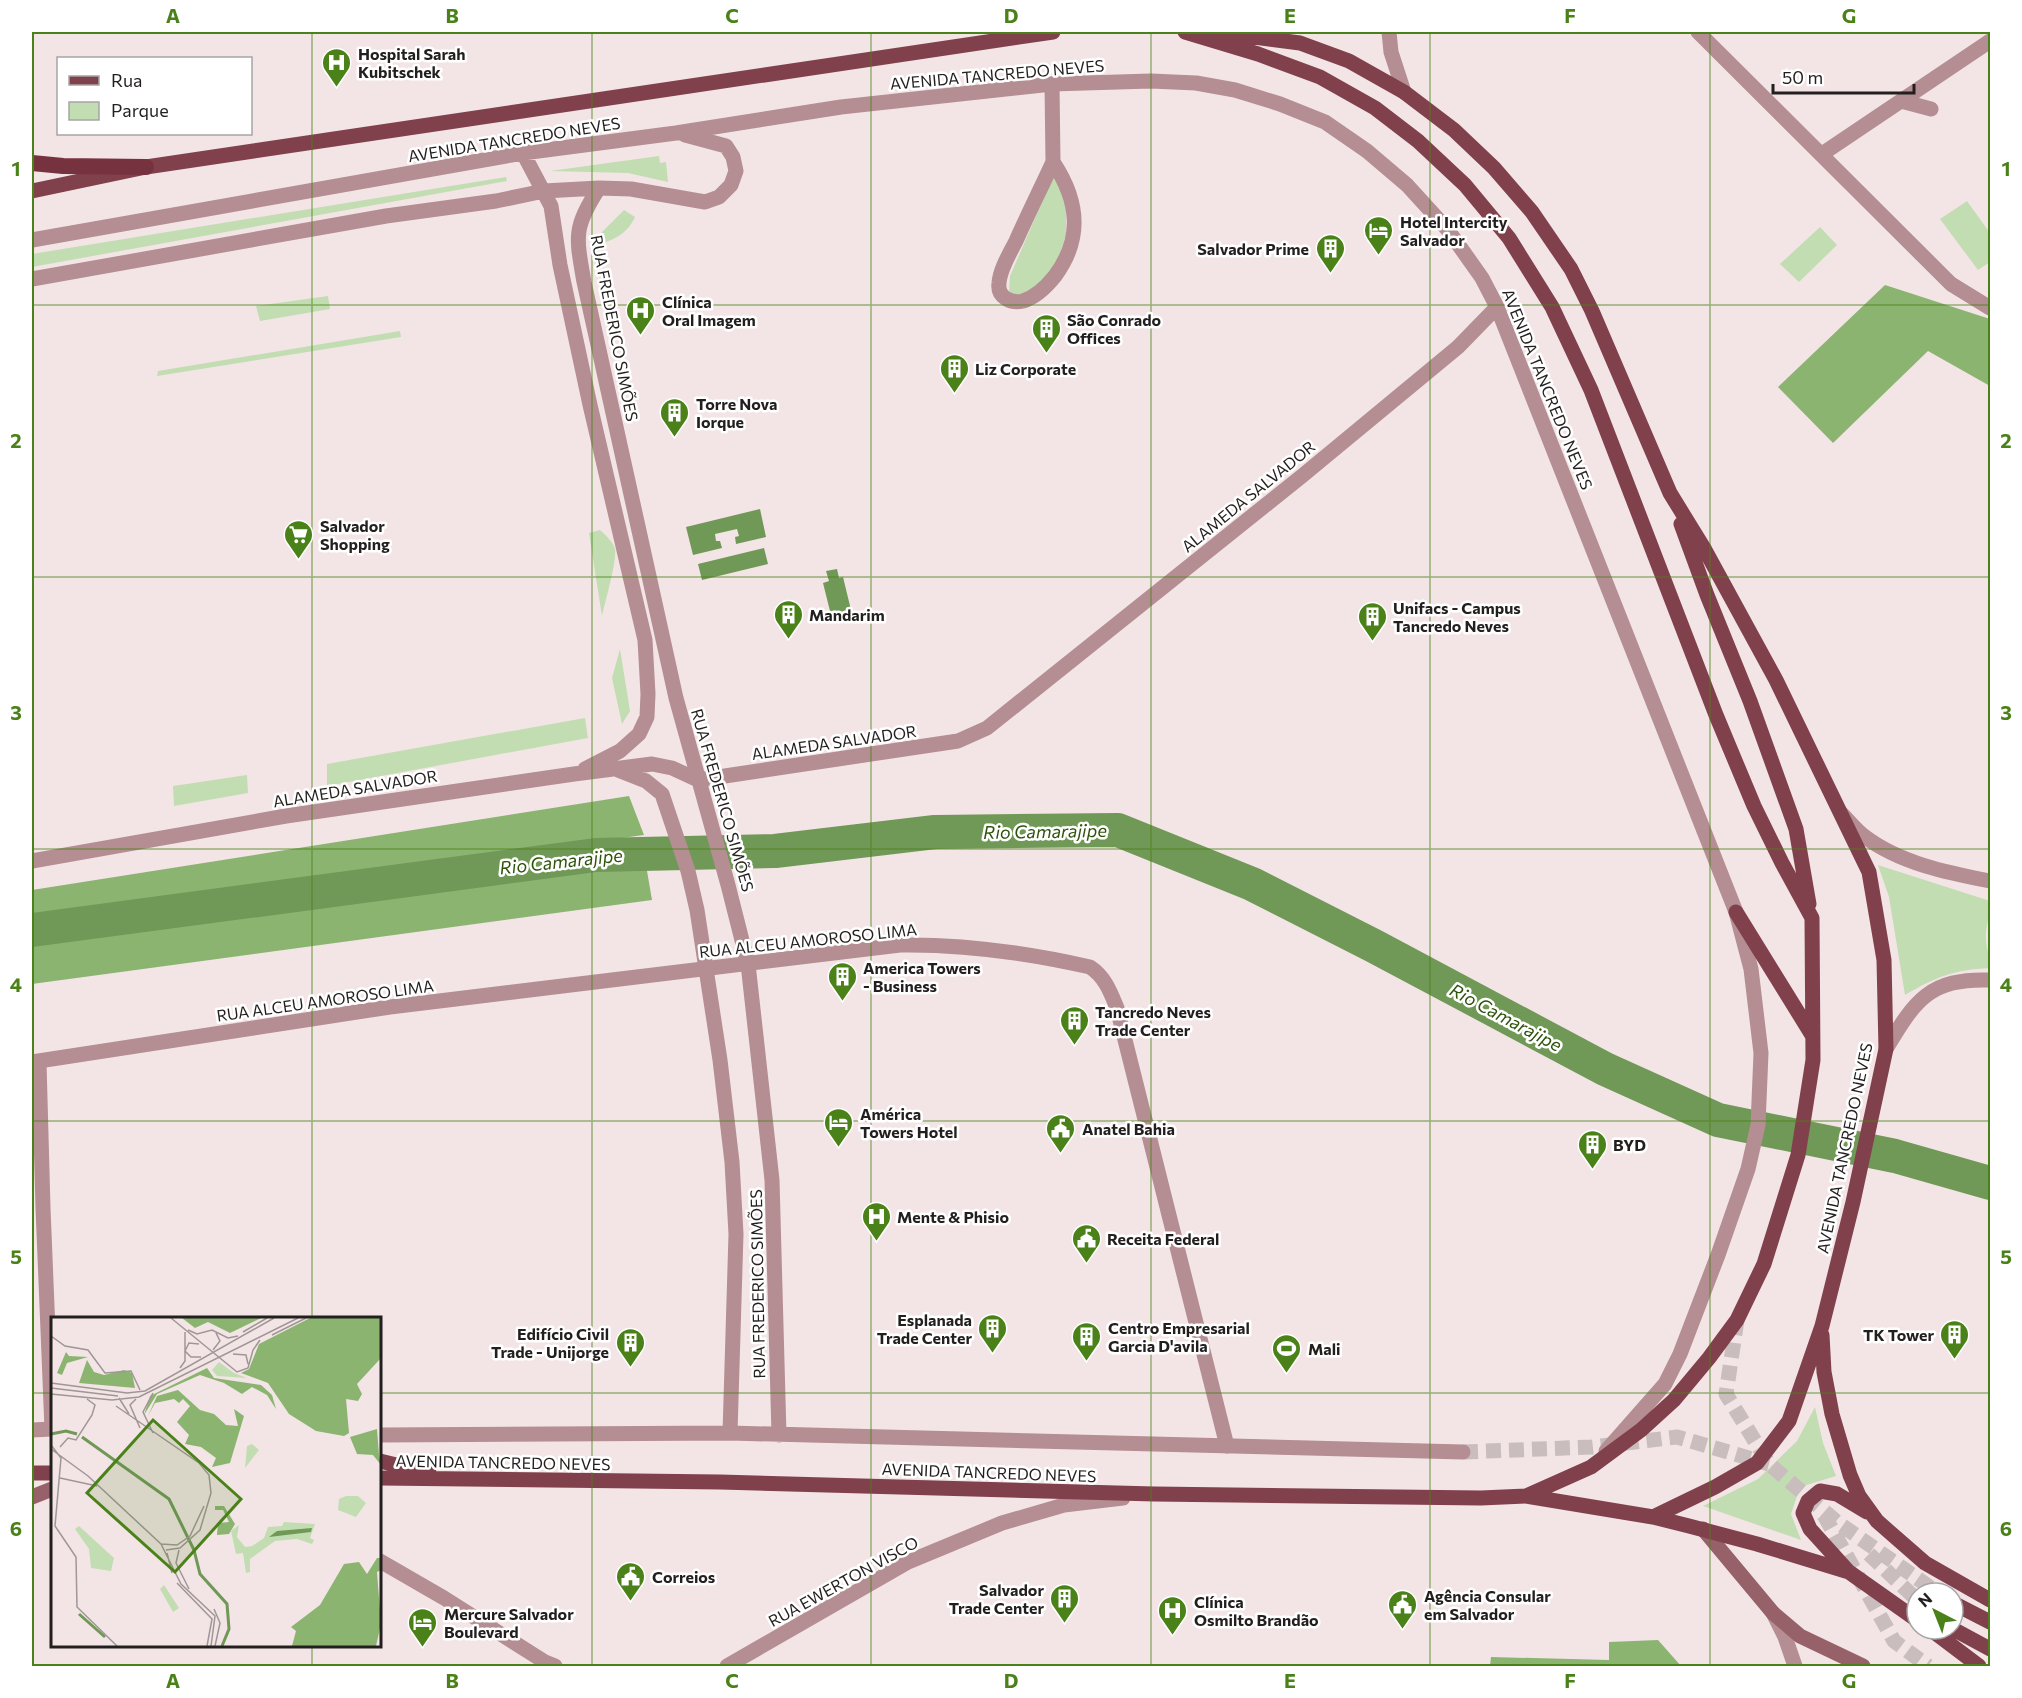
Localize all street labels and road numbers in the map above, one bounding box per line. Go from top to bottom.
street label: AVENIDA TANCREDO NEVES [889,55,1105,93]
street label: AVENIDA TANCREDO NEVES [406,113,622,165]
street label: RUA FREDERICO SIMÕES [588,233,642,423]
street label: AVENIDA TANCREDO NEVES [1499,286,1597,492]
street label: ALAMEDA SALVADOR [1177,436,1319,556]
street label: RUA FREDERICO SIMÕES [688,706,758,894]
street label: ALAMEDA SALVADOR [750,721,918,763]
street label: ALAMEDA SALVADOR [271,766,439,810]
street label: RUA ALCEU AMOROSO LIMA [698,919,918,961]
street label: RUA ALCEU AMOROSO LIMA [215,975,435,1025]
street label: AVENIDA TANCREDO NEVES [1812,1041,1876,1255]
street label: RUA FREDERICO SIMÕES [746,1189,768,1379]
street label: AVENIDA TANCREDO NEVES [395,1451,611,1473]
street label: AVENIDA TANCREDO NEVES [881,1459,1097,1485]
street label: RUA EWERTON VISCO [765,1532,921,1630]

